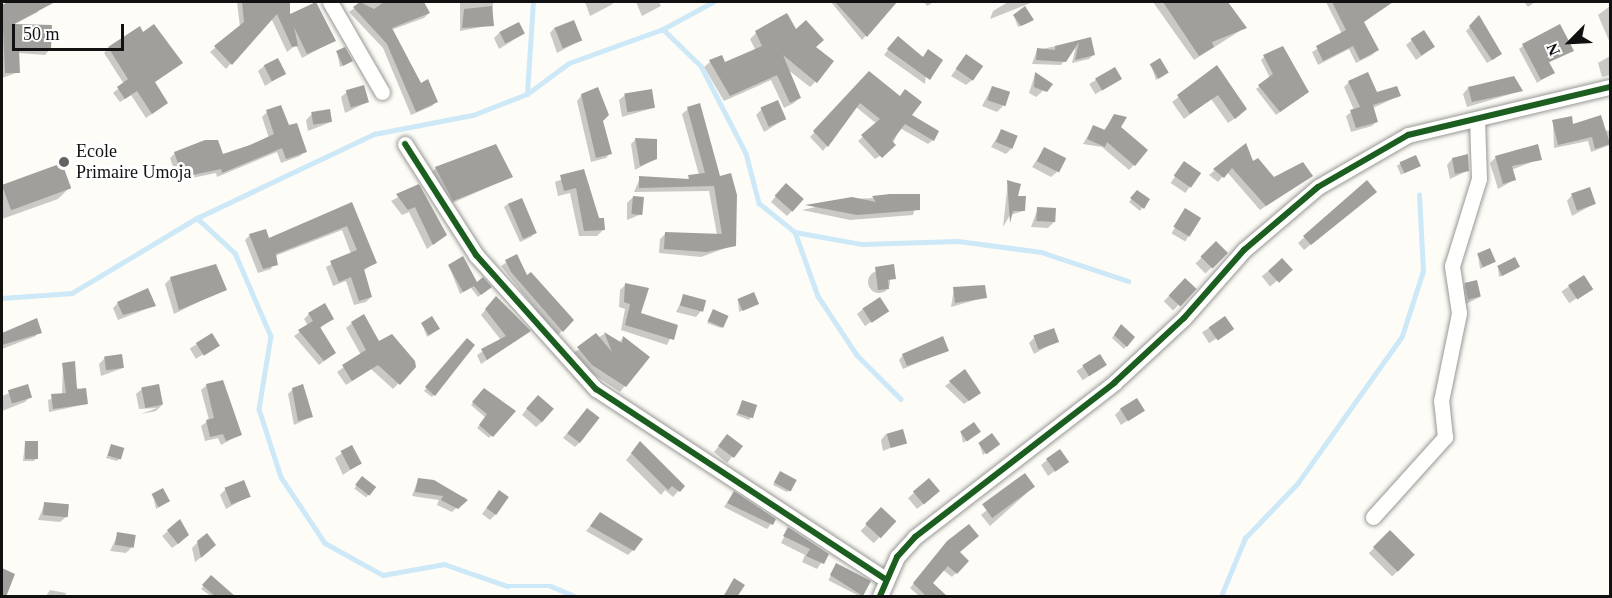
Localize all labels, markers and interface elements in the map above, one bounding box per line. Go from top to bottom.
scale bar [15,12,128,50]
north arrow [1540,12,1600,72]
text: 50 m [23,24,60,44]
text: N [1543,41,1563,58]
place label: Ecole Primaire Umoja [76,141,191,184]
marker: Ecole Primaire Umoja [57,155,71,169]

